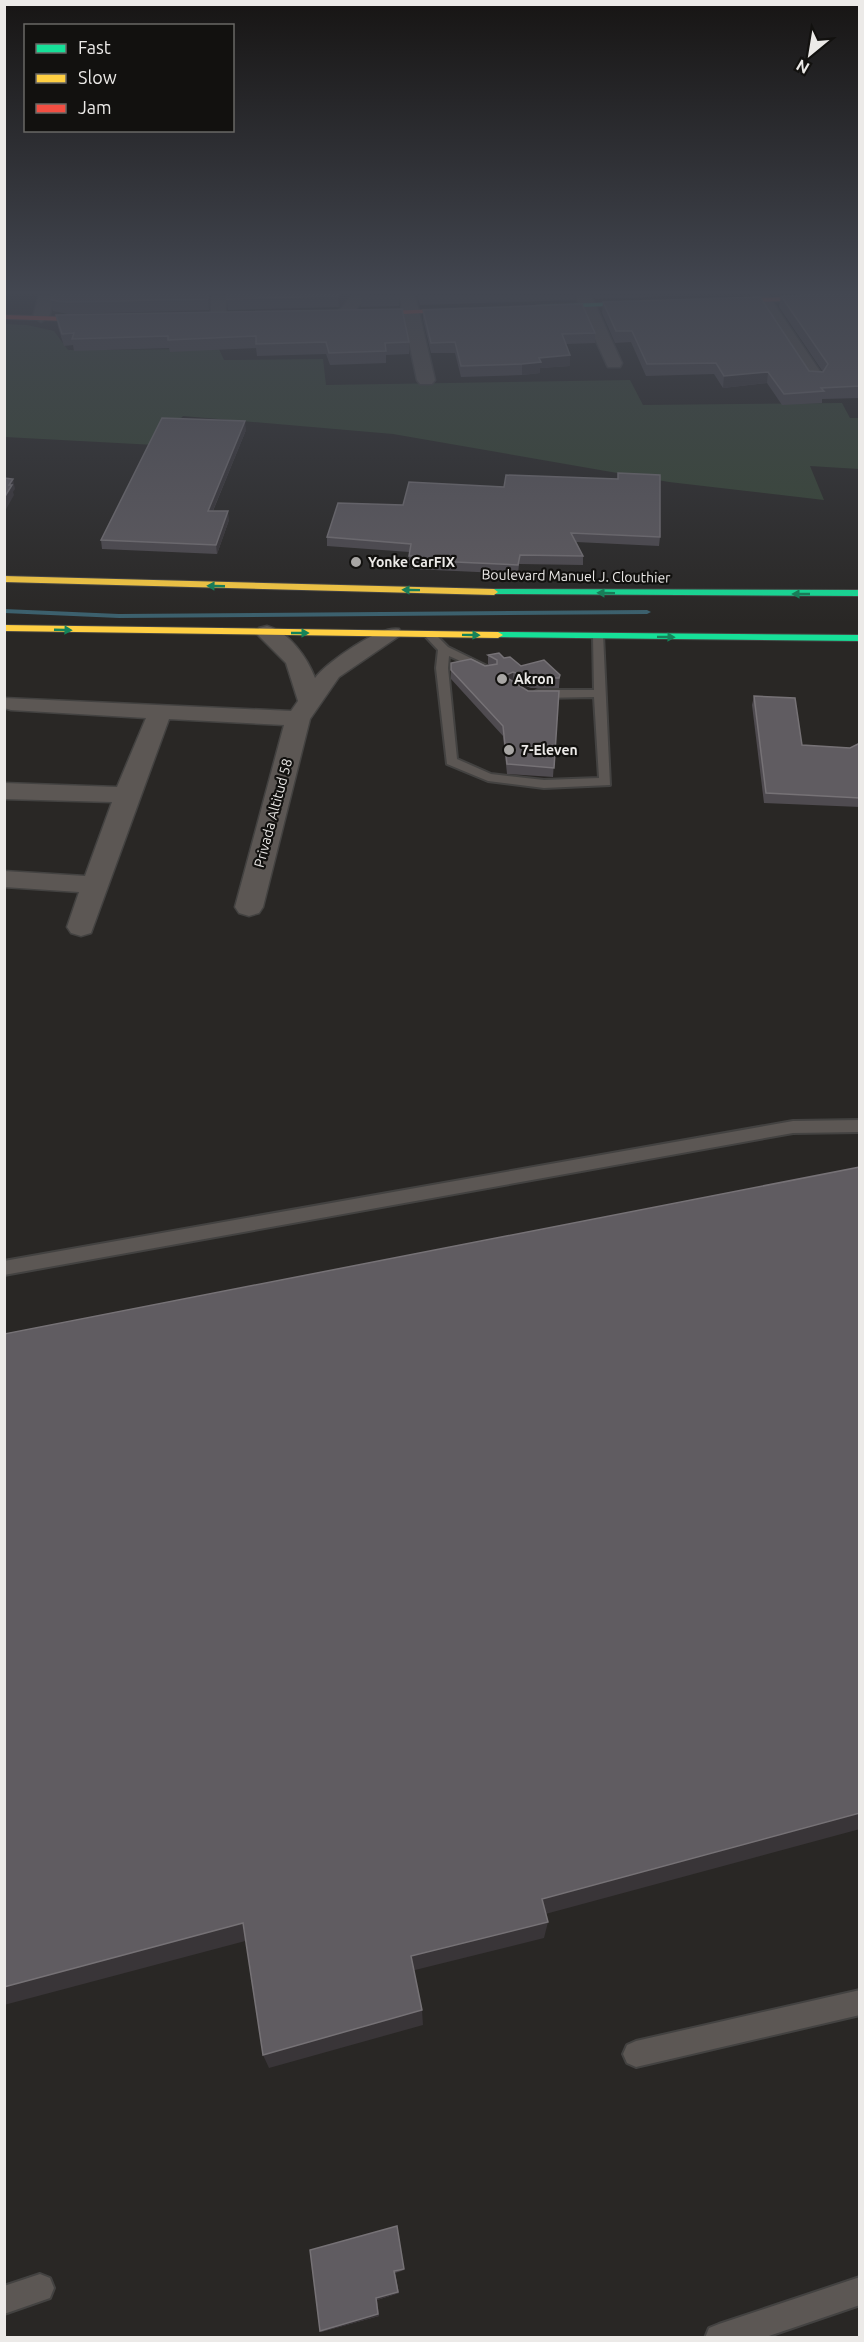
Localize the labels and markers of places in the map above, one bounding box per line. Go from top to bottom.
place label: Yonke CarFIX [368,554,456,570]
marker: Yonke CarFIX [349,555,363,569]
place label: Akron [514,671,554,687]
marker: Akron [495,672,509,686]
place label: 7-Eleven [521,742,578,758]
marker: 7-Eleven [502,743,516,757]

